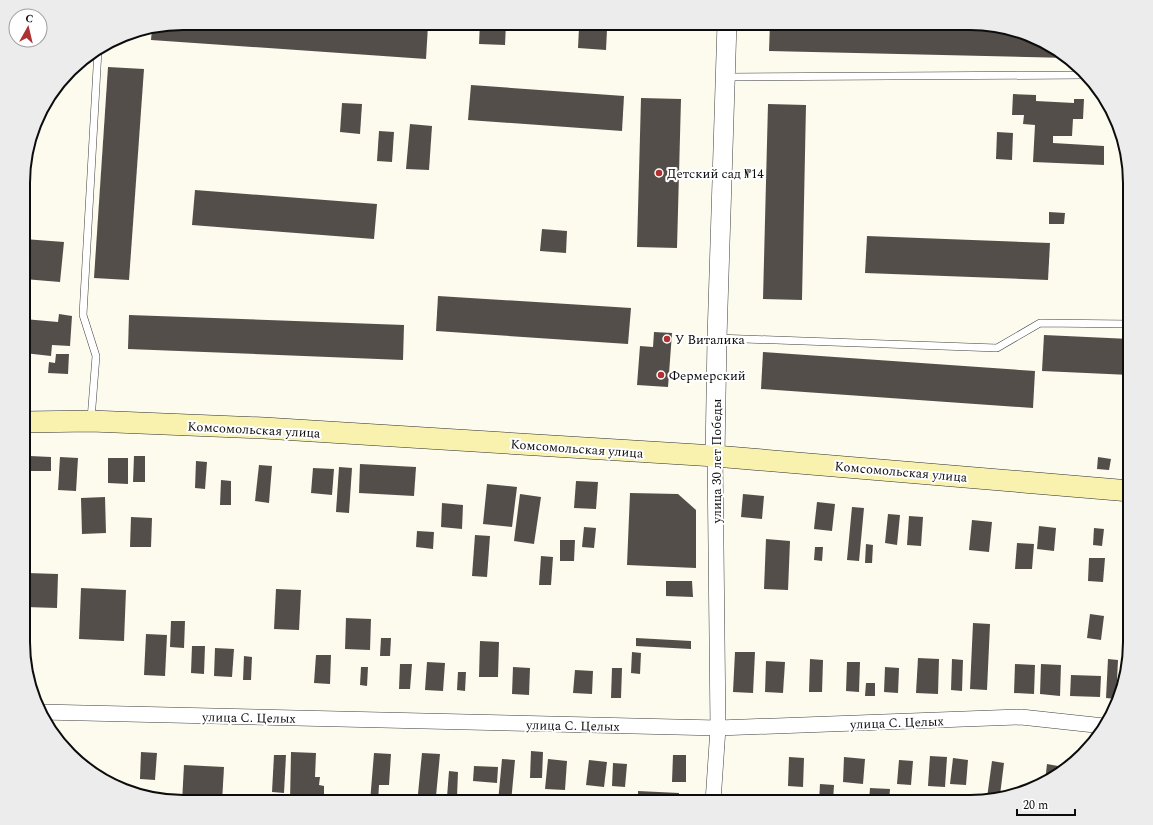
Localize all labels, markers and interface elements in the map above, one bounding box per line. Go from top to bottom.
north arrow [8,8,48,48]
text: С [24,10,35,28]
place label: Детский сад №14 [667,164,764,184]
marker: Детский сад №14 [654,168,664,178]
place label: У Виталика [675,330,745,350]
marker: У Виталика [662,334,672,344]
place label: Фермерский [669,366,746,386]
marker: Фермерский [656,370,666,380]
street label: улица 30 лет Победы [707,399,727,524]
street label: Комсомольская улица [187,417,322,444]
street label: Комсомольская улица [510,434,645,464]
street label: Комсомольская улица [834,456,969,488]
street label: улица С. Целых [201,707,297,729]
street label: улица С. Целых [849,711,945,735]
street label: улица С. Целых [525,715,621,737]
scale bar [1017,791,1075,817]
text: 20 m [1023,796,1048,815]

